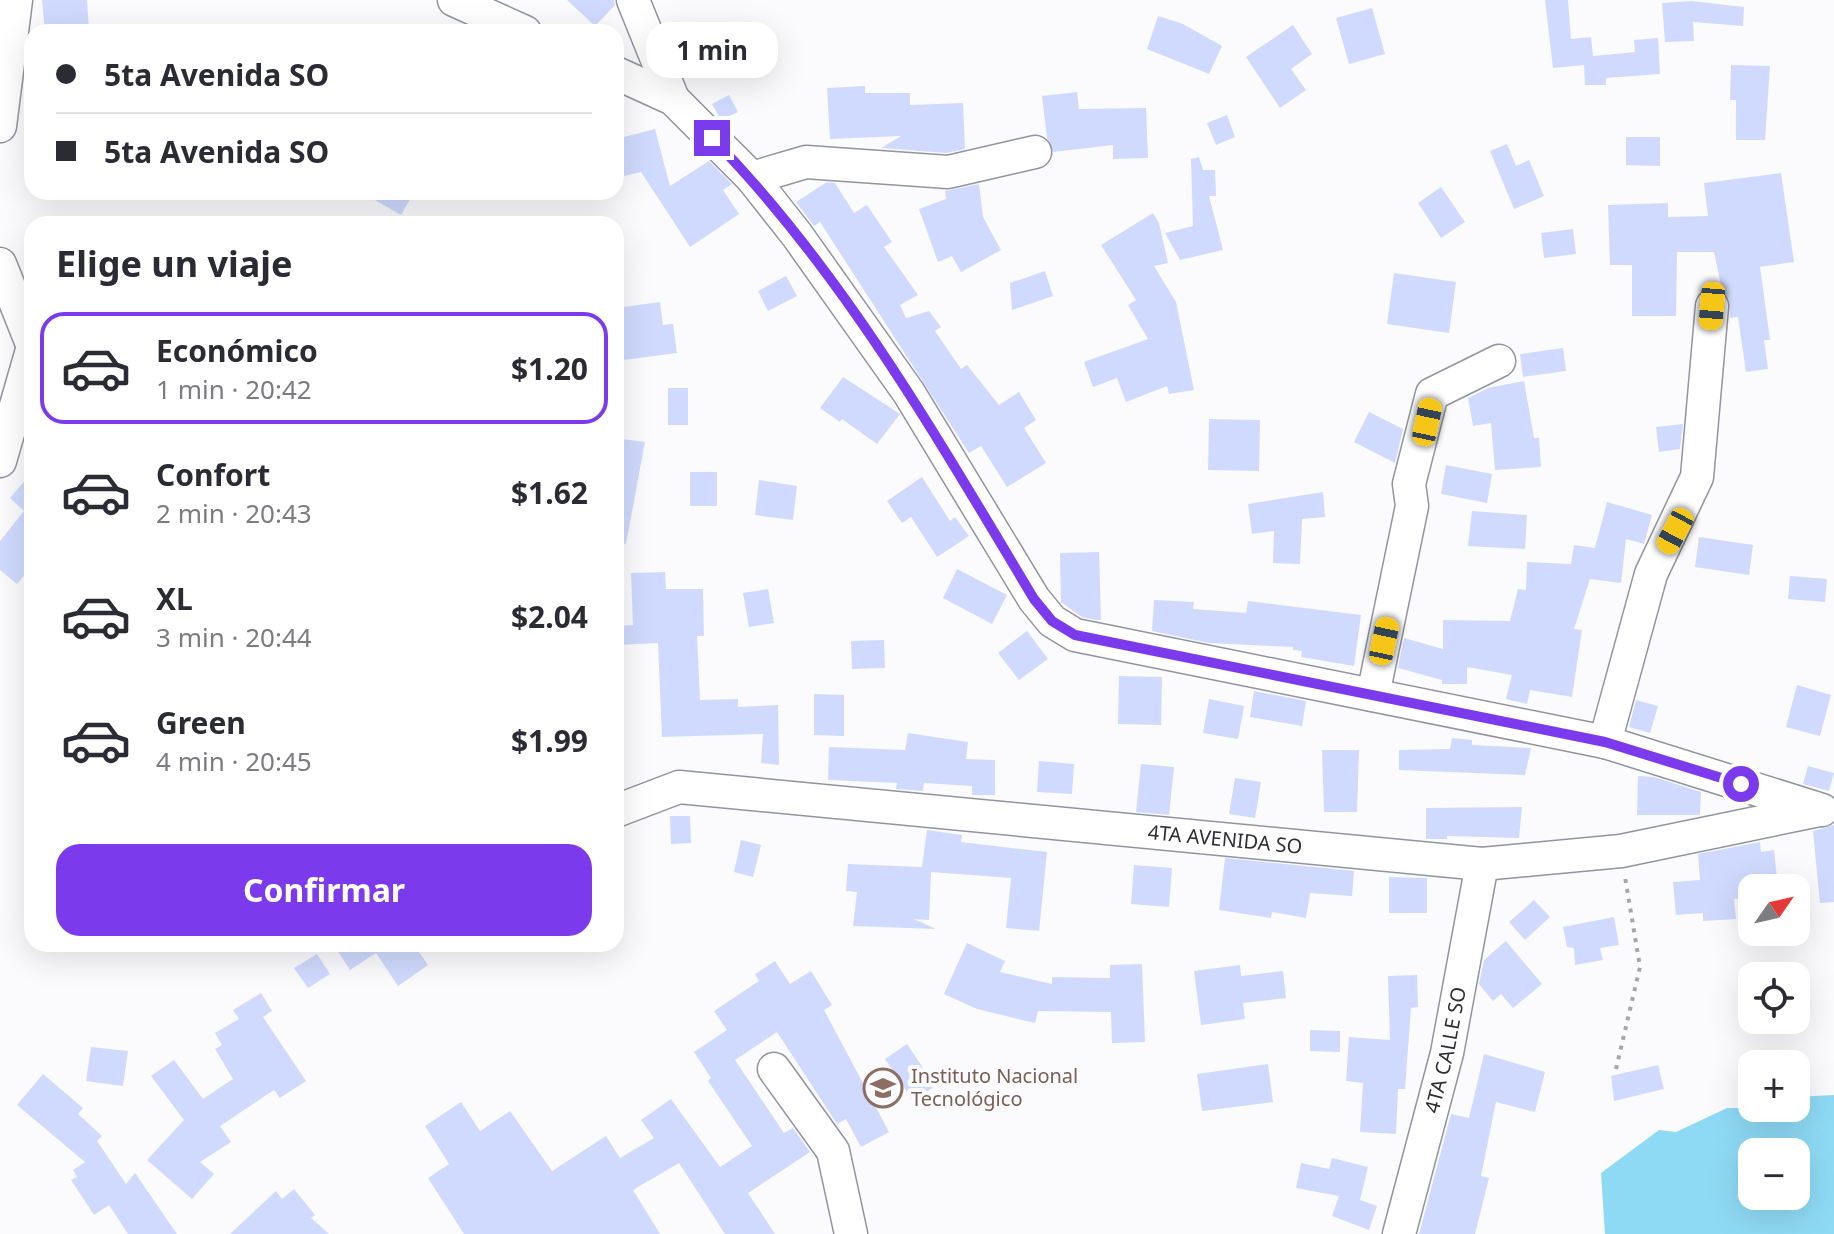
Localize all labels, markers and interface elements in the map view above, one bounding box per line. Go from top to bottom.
callout: 1 min [646,22,778,78]
text: 1 min [676,32,748,68]
text: 5ta Avenida SO [104,54,329,95]
route end [694,120,730,156]
text: 5ta Avenida SO [104,131,329,172]
text: Elige un viaje [56,239,293,288]
car [1698,281,1726,331]
text: Económico [156,330,318,371]
icon: car [60,332,132,404]
text: $1.20 [511,348,588,389]
text: 1 min · 20:42 [156,371,312,407]
car [1410,396,1444,448]
text: Confort [156,454,270,495]
icon: car [60,456,132,528]
text: $1.62 [511,472,588,513]
text: 2 min · 20:43 [156,495,312,531]
car [1653,504,1697,558]
text: XL [156,578,193,619]
icon: car [60,580,132,652]
text: $2.04 [511,596,588,637]
car [1367,615,1401,667]
text: 3 min · 20:44 [156,619,312,655]
text: Green [156,702,246,743]
icon: car [60,704,132,776]
text: $1.99 [511,720,588,761]
text: 4 min · 20:45 [156,743,312,779]
route start [1723,766,1759,802]
street label: 4TA AVENIDA SO [1147,818,1304,860]
button: Confirmar [56,844,592,936]
north arrow [1738,874,1810,946]
map controls [1738,874,1810,1210]
button: locate [1738,962,1810,1034]
street label: 4TA CALLE SO [1418,985,1472,1116]
button: + [1738,1050,1810,1122]
place label: Instituto Nacional Tecnológico [911,1062,1078,1112]
school or university icon: Instituto Nacional Tecnológico [862,1067,904,1109]
button: − [1738,1138,1810,1210]

